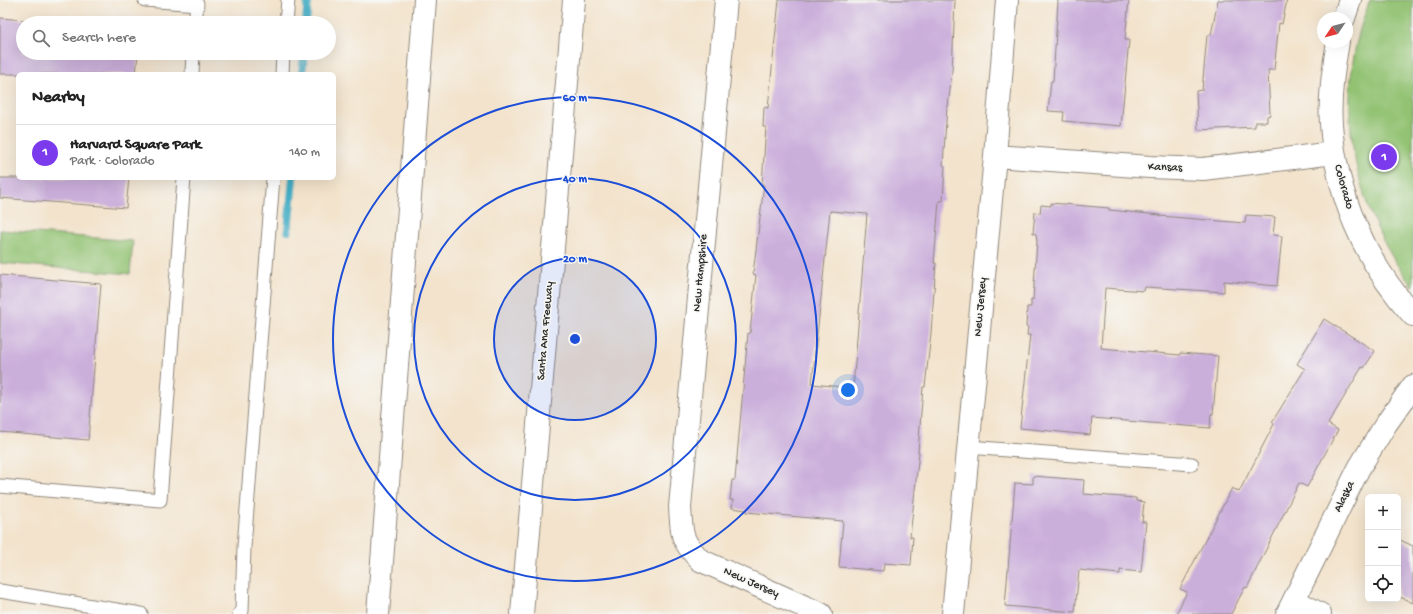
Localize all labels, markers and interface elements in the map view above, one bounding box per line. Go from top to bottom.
north arrow [1317,12,1353,48]
search box [16,16,336,60]
icon: search [30,27,52,49]
text: Search here [62,29,136,47]
text: Nearby [32,88,85,108]
text: 60 m [563,92,588,106]
text: Harvard Square Park [70,136,201,154]
pin: 1 [1371,142,1397,172]
text: 1 [42,145,48,160]
text: 140 m [289,145,320,160]
text: Park · Colorado [70,154,155,169]
street label: Kansas [1148,160,1183,176]
street label: Colorado [1330,163,1356,211]
text: 40 m [562,173,587,187]
street label: New Hampshire [691,233,711,312]
text: 20 m [563,253,588,267]
street label: New Jersey [971,277,991,337]
street label: Santa Ana Freeway [535,281,557,381]
centre of rings [568,332,582,346]
your location [838,380,858,400]
street label: Alaska [1332,479,1359,515]
map controls [1365,494,1401,602]
button: + [1365,494,1401,530]
button: − [1365,530,1401,566]
street label: New Jersey [721,565,781,602]
button: locate [1365,566,1401,602]

